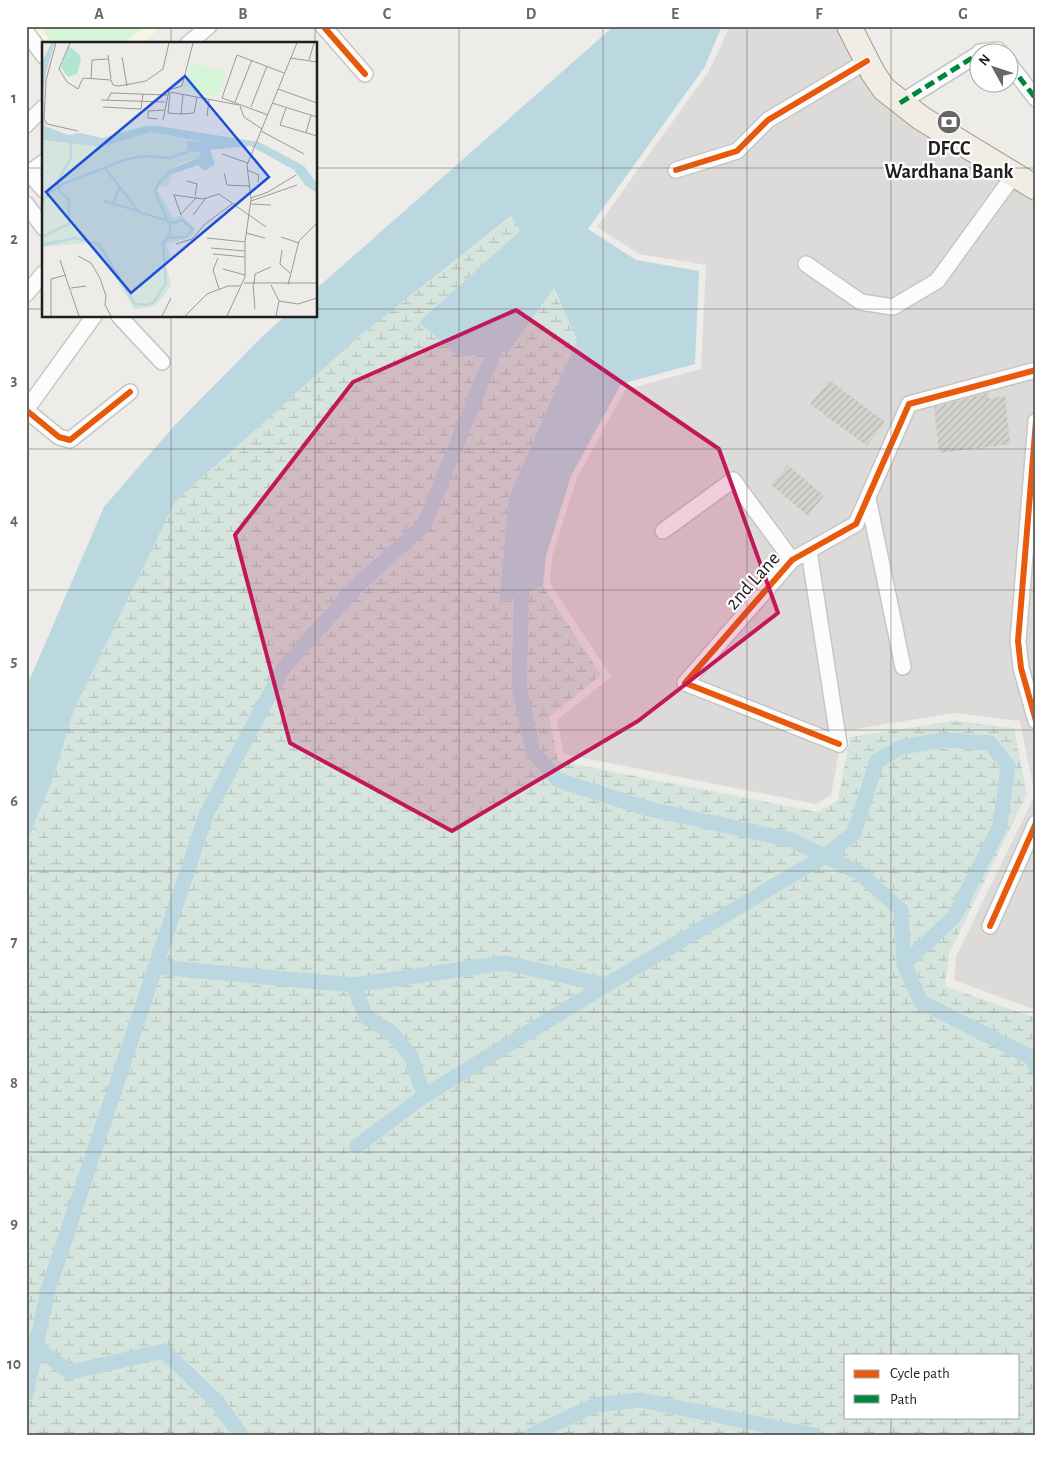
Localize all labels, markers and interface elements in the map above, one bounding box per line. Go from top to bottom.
text: A [94,6,104,22]
text: B [238,6,248,22]
text: C [383,6,392,22]
text: D [526,6,537,22]
text: E [671,6,679,22]
text: F [815,6,823,22]
text: G [958,6,968,22]
inset map [42,42,318,318]
north arrow [970,42,1020,92]
text: N [976,52,993,69]
text: 1 [11,90,17,106]
bank icon: DFCC Wardhana Bank [936,109,962,135]
place label: DFCC Wardhana Bank [885,139,1014,182]
text: 2 [10,231,18,247]
text: 3 [11,372,18,388]
text: 4 [10,512,18,528]
street label: 2nd Lane [722,548,784,614]
text: 5 [11,653,18,669]
text: 6 [10,793,18,809]
text: 7 [11,934,18,950]
text: 8 [10,1075,18,1091]
text: 9 [10,1215,18,1231]
legend [844,1354,1020,1418]
text: 10 [7,1356,21,1372]
text: Cycle path [890,1366,950,1381]
text: Path [890,1392,917,1407]

